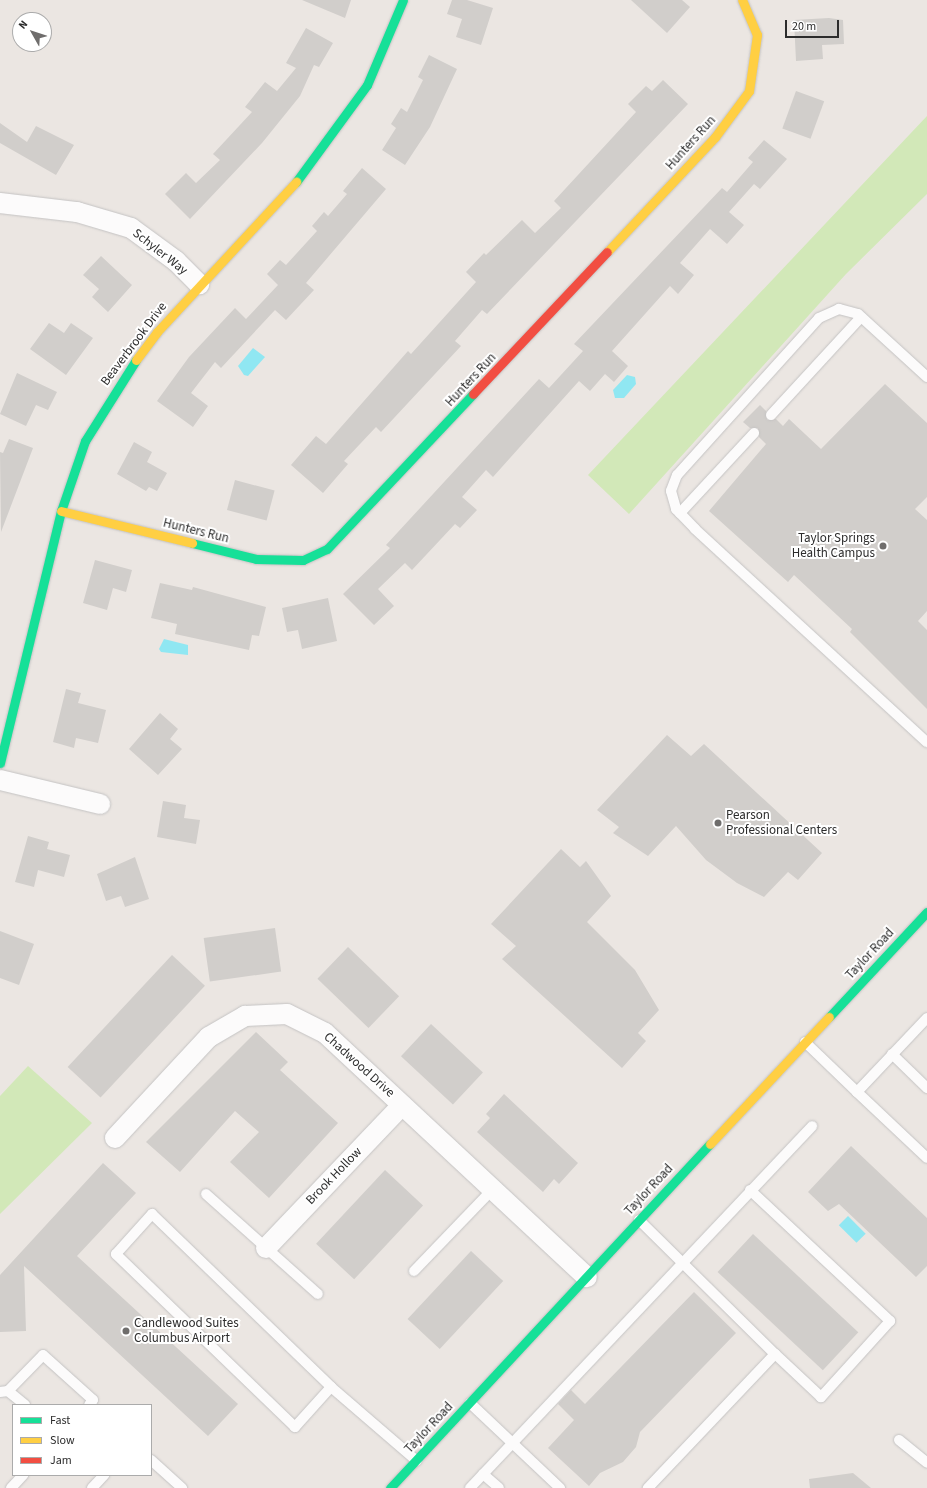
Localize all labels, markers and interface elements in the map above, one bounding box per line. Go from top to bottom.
north arrow [12,12,52,52]
scale bar [787,12,841,38]
text: N [15,17,31,32]
text: 20 m [792,18,816,35]
street label: Hunters Run [663,113,719,173]
street label: Schyler Way [129,226,191,278]
street label: Beaverbrook Drive [98,299,170,389]
street label: Hunters Run [442,350,500,410]
street label: Hunters Run [161,515,231,547]
place label: Taylor Springs Health Campus [792,531,875,562]
marker: Taylor Springs Health Campus [878,541,888,551]
place label: Pearson Professional Centers [726,808,837,839]
marker: Pearson Professional Centers [713,818,723,828]
street label: Taylor Road [842,925,898,983]
street label: Chadwood Drive [320,1029,398,1101]
street label: Brook Hollow [303,1144,365,1208]
street label: Taylor Road [621,1161,677,1219]
place label: Candlewood Suites Columbus Airport [134,1316,239,1347]
marker: Candlewood Suites Columbus Airport [121,1326,131,1336]
street label: Taylor Road [401,1399,457,1457]
legend [12,1404,152,1476]
text: Fast [50,1412,70,1429]
text: Slow [50,1432,75,1449]
text: Jam [50,1452,72,1469]

